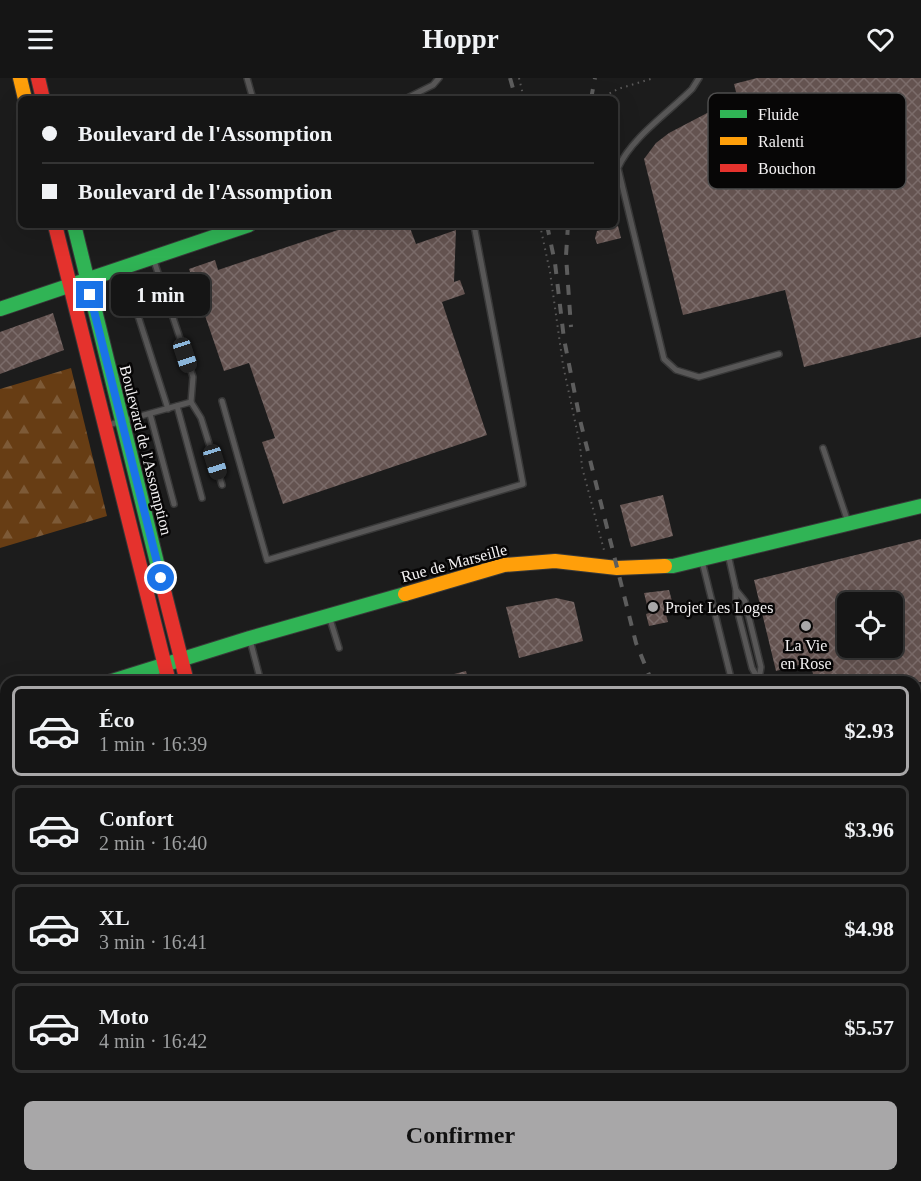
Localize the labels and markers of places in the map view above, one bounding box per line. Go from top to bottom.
place label: Projet Les Loges [665,599,773,617]
marker: Projet Les Loges [646,600,660,614]
marker: La Vie en Rose [799,619,813,633]
place label: La Vie en Rose [780,637,832,672]

